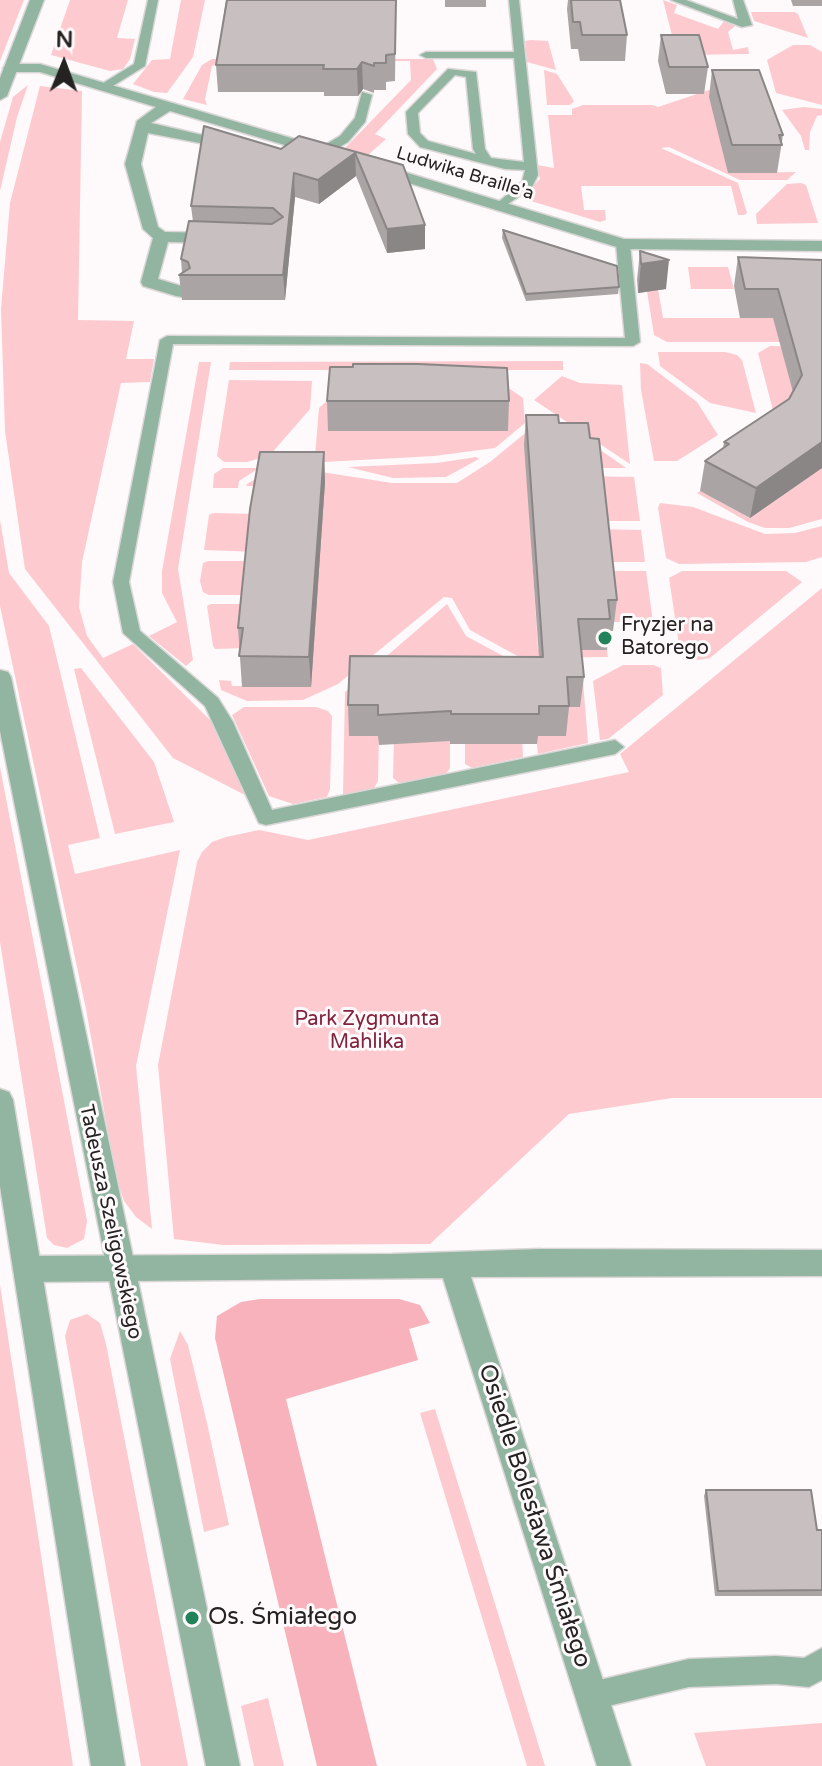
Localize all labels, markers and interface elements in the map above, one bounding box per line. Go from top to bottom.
north arrow [24,24,104,104]
text: N [55,27,73,53]
street label: Ludwika Braille'a [393,143,537,205]
place label: Fryzjer na Batorego [621,614,714,661]
marker: Fryzjer na Batorego [596,629,614,647]
park label: Park Zygmunta Mahlika [294,1008,440,1055]
street label: Tadeusza Szeligowskiego [73,1102,147,1342]
street label: Osiedle Bolesława Śmiałego [471,1361,597,1671]
place label: Os. Śmiałego [208,1604,357,1632]
marker: Os. Śmiałego [183,1609,201,1627]

